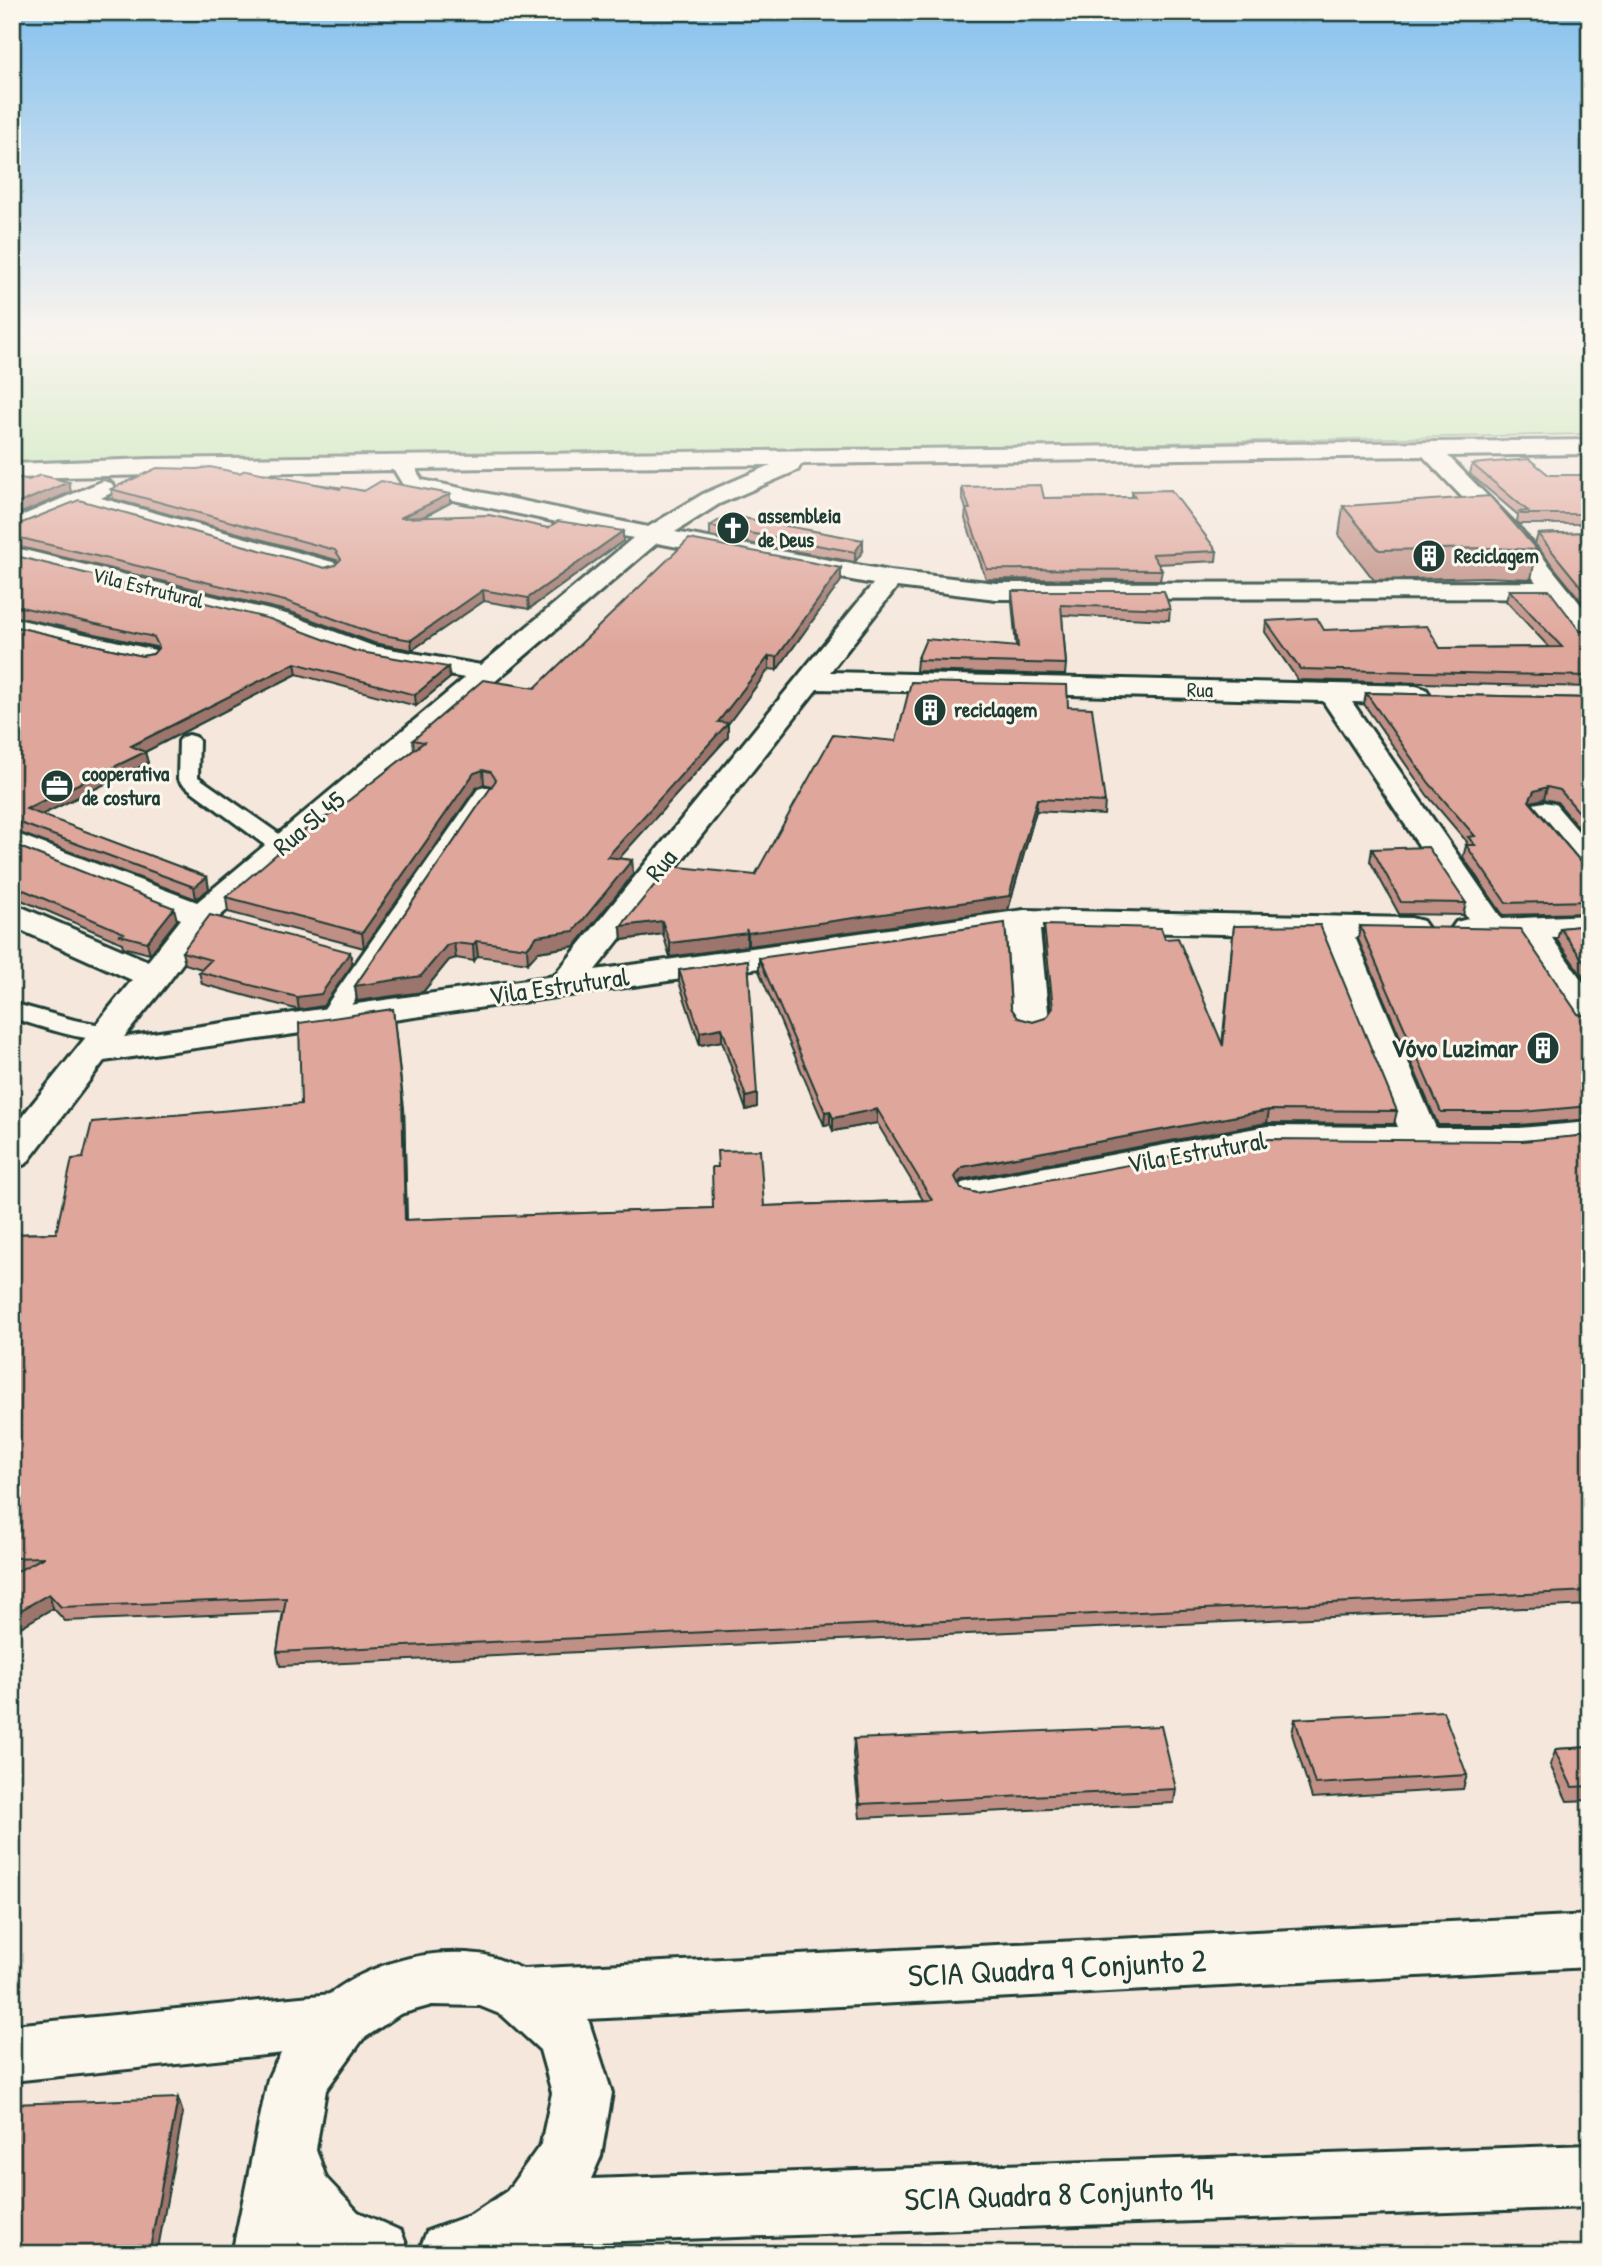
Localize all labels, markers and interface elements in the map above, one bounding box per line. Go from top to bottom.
place label: assembleia de Deus [758,501,841,554]
church icon: assembleia de Deus [714,509,752,547]
building icon: Reciclagem [1410,537,1448,575]
place label: Reciclagem [1454,541,1539,571]
street label: Vila Estrutural [89,560,207,615]
street label: Rua [1187,675,1213,704]
building icon: reciclagem [911,691,949,729]
place label: reciclagem [954,695,1037,725]
place label: cooperativa de costura [82,759,170,812]
office icon: cooperativa de costura [38,767,76,805]
street label: Rua Sl 45 [265,782,352,863]
street label: Rua [637,841,684,888]
street label: Vila Estrutural [487,958,631,1013]
building icon: Vóvo Luzimar [1524,1029,1562,1067]
place label: Vóvo Luzimar [1391,1030,1519,1065]
street label: Vila Estrutural [1125,1122,1269,1181]
street label: SCIA Quadra 9 Conjunto 2 [907,1938,1207,1997]
street label: SCIA Quadra 8 Conjunto 14 [904,2167,1214,2220]

